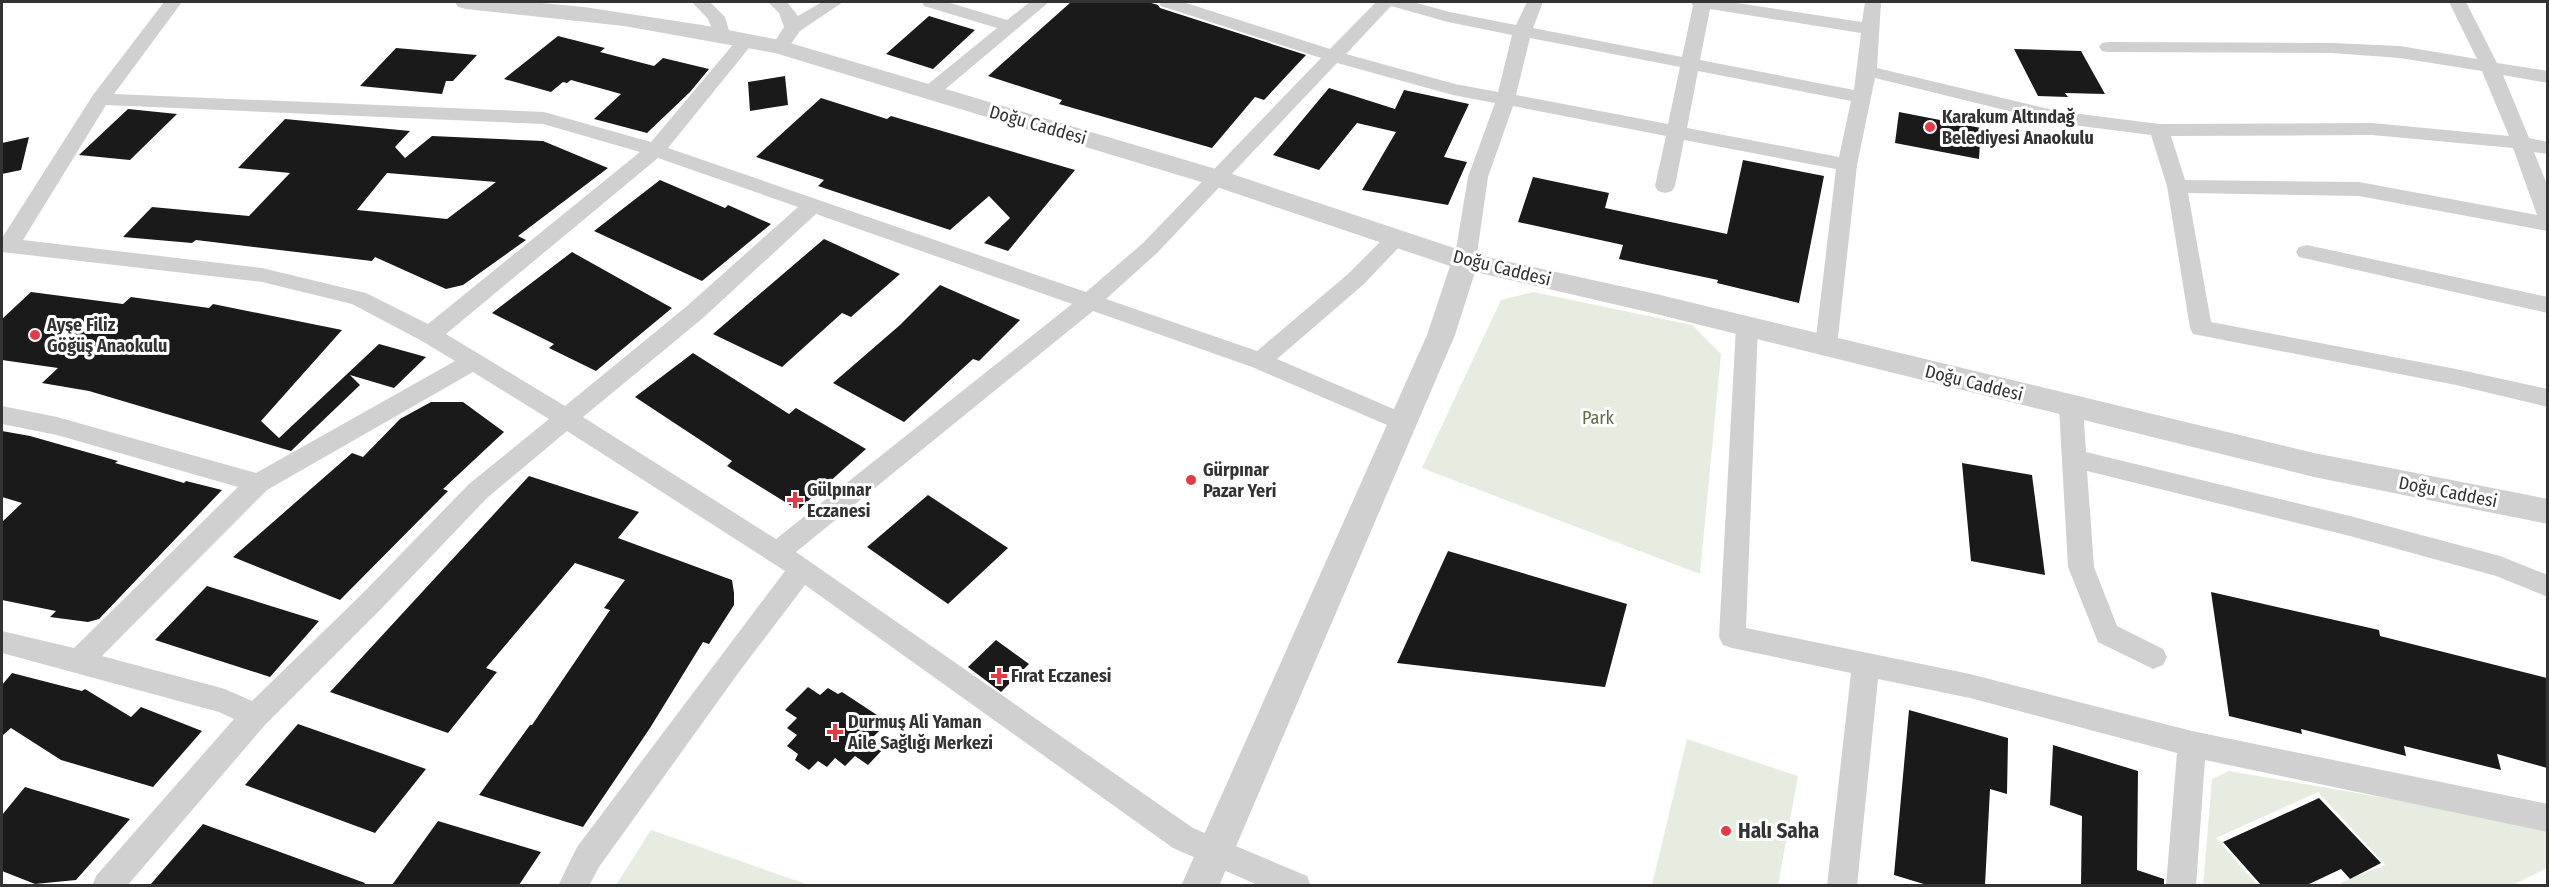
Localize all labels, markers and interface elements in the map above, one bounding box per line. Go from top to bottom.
street label: Doğu Caddesi [987,101,1089,149]
place label: Karakum Altındağ Belediyesi Anaokulu [1942,106,2094,149]
marker: Karakum Altındağ Belediyesi Anaokulu [1923,120,1937,134]
street label: Doğu Caddesi [1451,245,1553,291]
place label: Ayşe Filiz Göğüş Anaokulu [46,314,167,357]
marker: Ayşe Filiz Göğüş Anaokulu [28,328,42,342]
street label: Doğu Caddesi [1923,360,2025,406]
park label: Park [1582,407,1615,429]
place label: Gürpınar Pazar Yeri [1203,459,1276,502]
street label: Doğu Caddesi [2397,472,2499,512]
marker: Gürpınar Pazar Yeri [1184,473,1198,487]
place label: Gülpınar Eczanesi [807,479,872,522]
marker: Gülpınar Eczanesi [788,493,802,507]
place label: Fırat Eczanesi [1011,665,1111,687]
marker: Fırat Eczanesi [992,669,1006,683]
place label: Durmuş Ali Yaman Aile Sağlığı Merkezi [847,711,993,754]
marker: Durmuş Ali Yaman Aile Sağlığı Merkezi [826,723,844,741]
place label: Halı Saha [1738,818,1819,844]
marker: Halı Saha [1719,824,1733,838]

